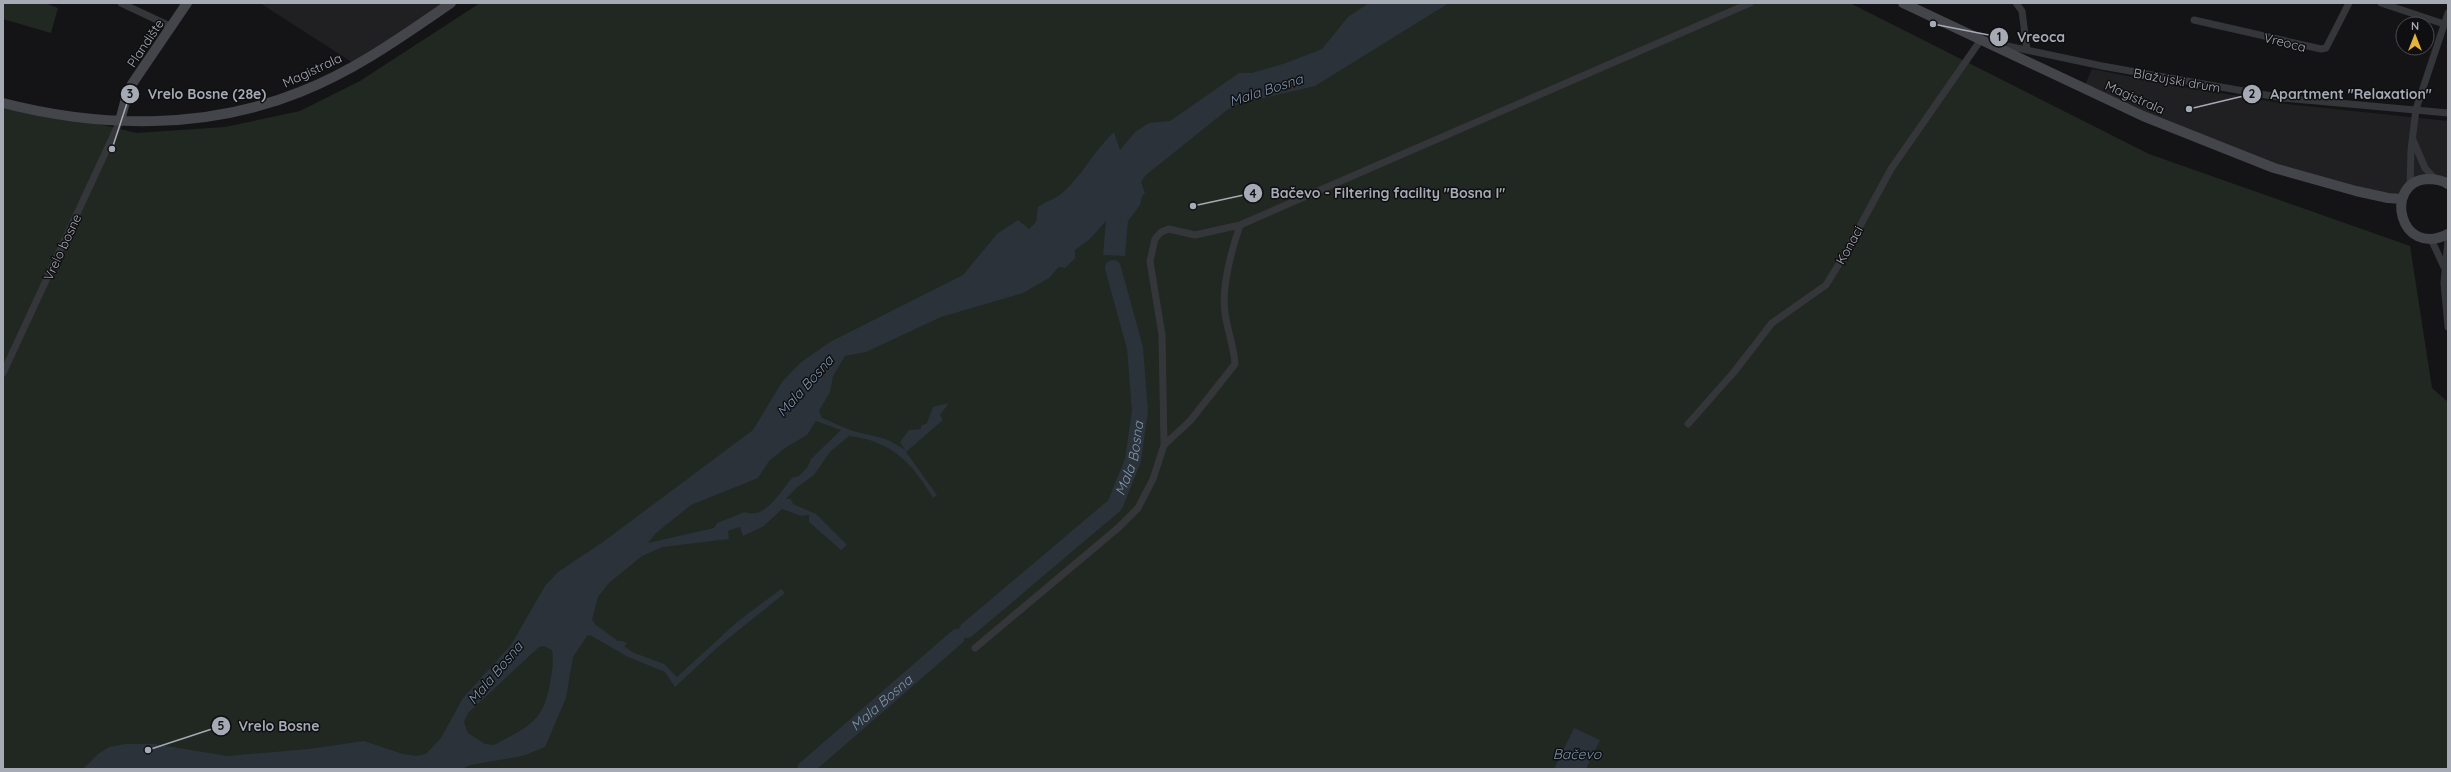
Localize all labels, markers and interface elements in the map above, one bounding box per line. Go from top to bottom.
street label: Plandište [123,16,167,70]
north arrow [2395,16,2435,56]
text: N [2411,19,2419,33]
callout: Vreoca [1989,24,2073,50]
text: Vreoca [2017,28,2065,46]
text: 1 [1997,29,2001,44]
street label: Vreoca [2262,29,2308,55]
street label: Magistrala [280,49,344,91]
street label: Blažujski drum [2132,64,2222,96]
water label: Mala Bosna [1227,69,1306,110]
street label: Magistrala [2103,77,2167,117]
callout: Vrelo Bosne (28e) [120,81,274,107]
callout: Apartment "Relaxation" [2242,81,2440,107]
text: Vrelo Bosne (28e) [148,85,266,103]
text: Apartment "Relaxation" [2270,85,2432,103]
text: 3 [127,86,133,101]
text: 2 [2249,86,2256,101]
callout: Bačevo - Filtering facility "Bosna I" [1243,180,1513,206]
text: Bačevo - Filtering facility "Bosna I" [1271,184,1505,202]
text: 4 [1249,186,1257,201]
street label: Vrelo bosne [40,211,84,283]
street label: Konaci [1832,223,1866,267]
water label: Mala Bosna [773,351,838,420]
water label: Mala Bosna [1111,419,1148,498]
water label: Mala Bosna [464,637,527,708]
water label: Mala Bosna [847,670,917,735]
callout: Vrelo Bosne [211,713,327,739]
text: Vrelo Bosne [239,717,319,735]
text: 5 [218,718,225,733]
water label: Bačevo [1553,745,1602,763]

